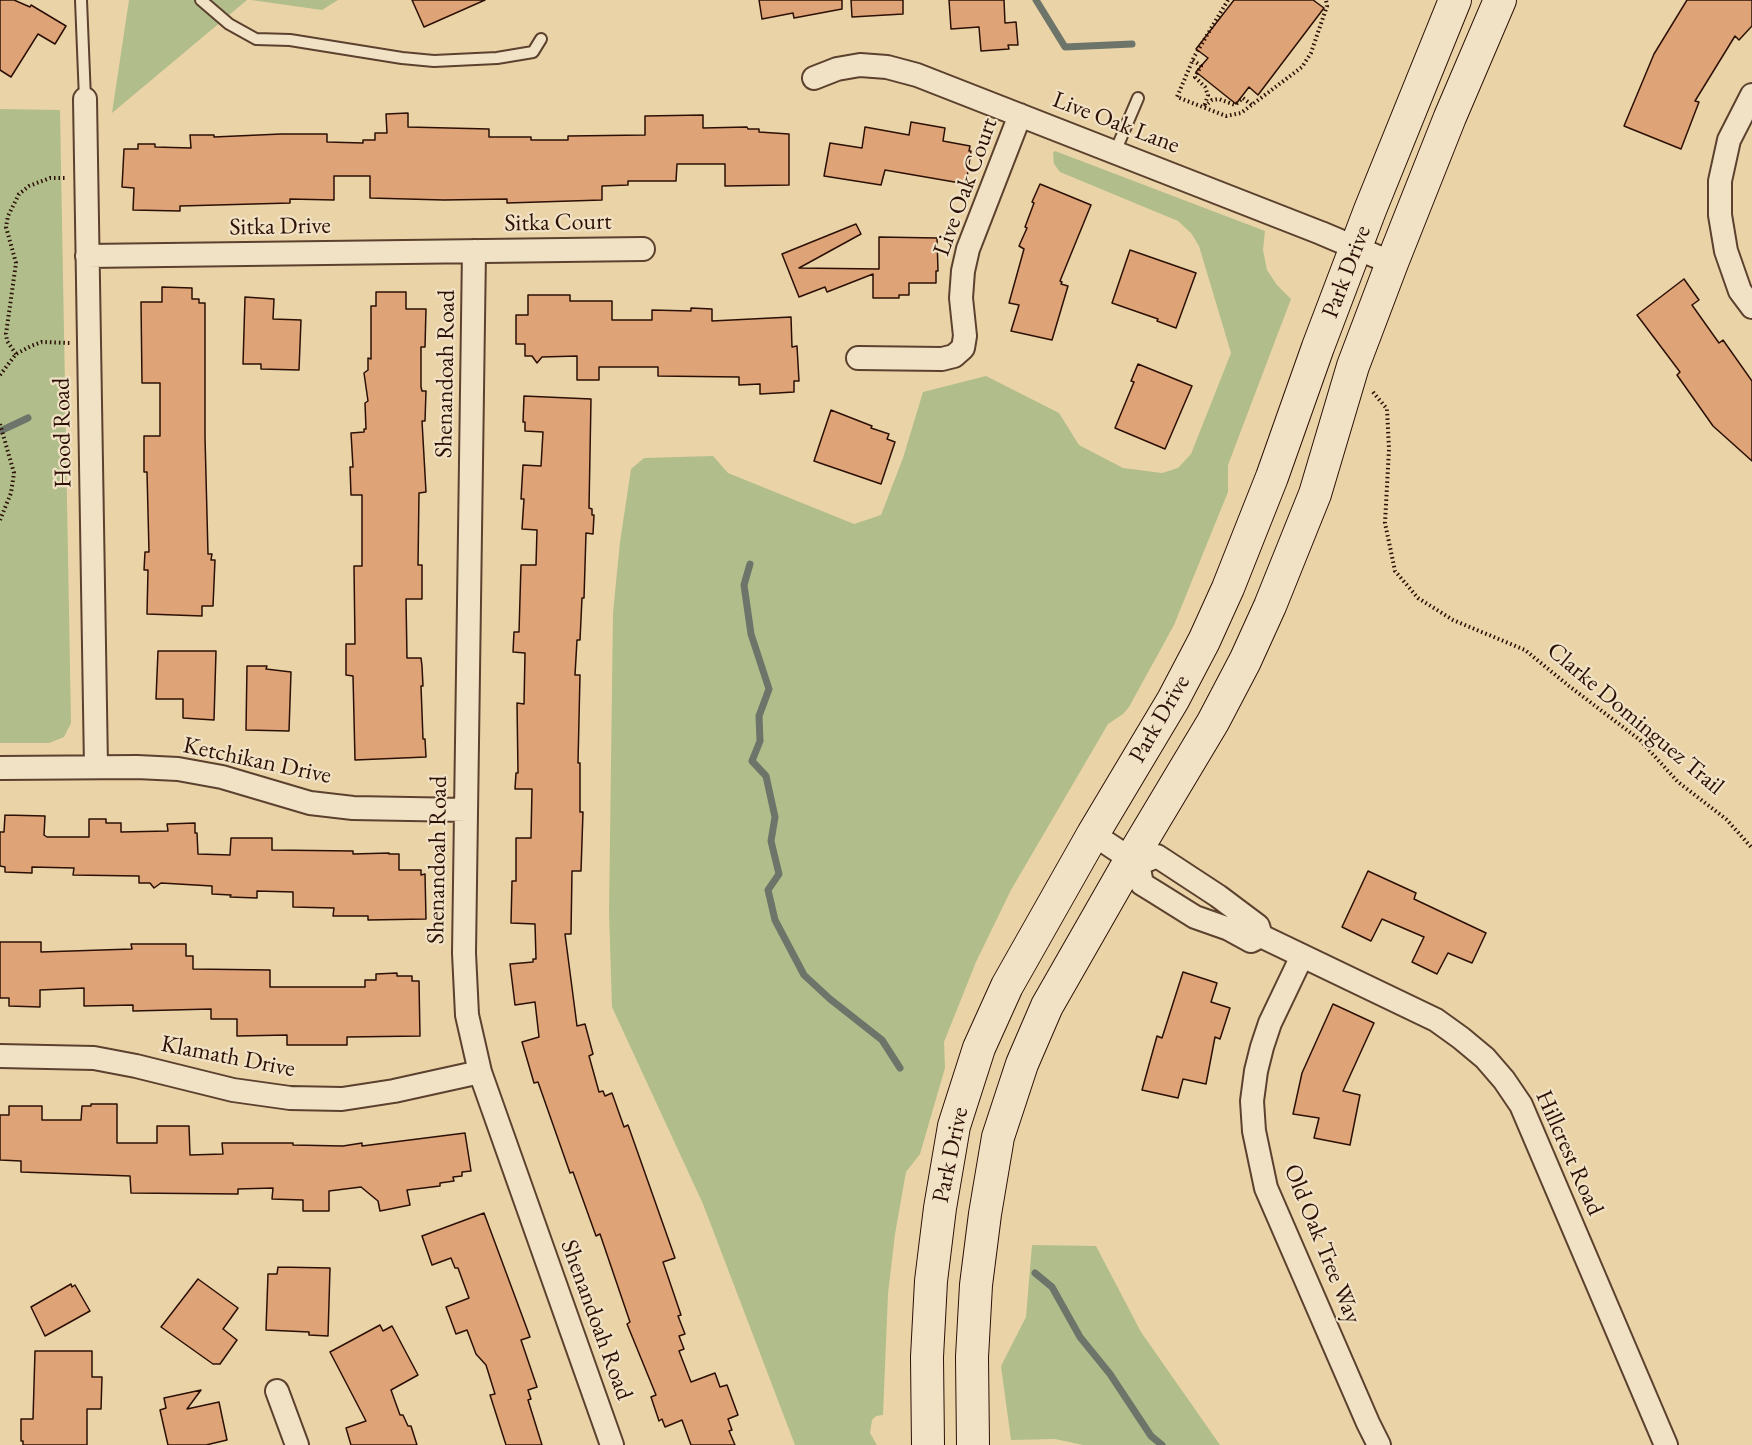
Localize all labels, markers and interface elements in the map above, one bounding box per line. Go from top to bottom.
street label: Live Oak Lane [1049,86,1183,160]
street label: Live Oak Court [928,114,1004,260]
street label: Sitka Court [504,208,612,238]
street label: Sitka Drive [229,212,331,242]
street label: Park Drive [1316,222,1378,322]
street label: Shenandoah Road [430,290,462,458]
street label: Hood Road [48,378,78,488]
street label: Clarke Dominguez Trail [1541,637,1729,801]
street label: Park Drive [1123,670,1197,768]
street label: Ketchikan Drive [180,731,334,791]
street label: Shenandoah Road [422,776,454,944]
street label: Klamath Drive [159,1030,297,1084]
street label: Hillcrest Road [1529,1086,1609,1220]
street label: Park Drive [927,1105,975,1205]
street label: Old Oak Tree Way [1277,1160,1367,1328]
street label: Shenandoah Road [554,1236,638,1404]

